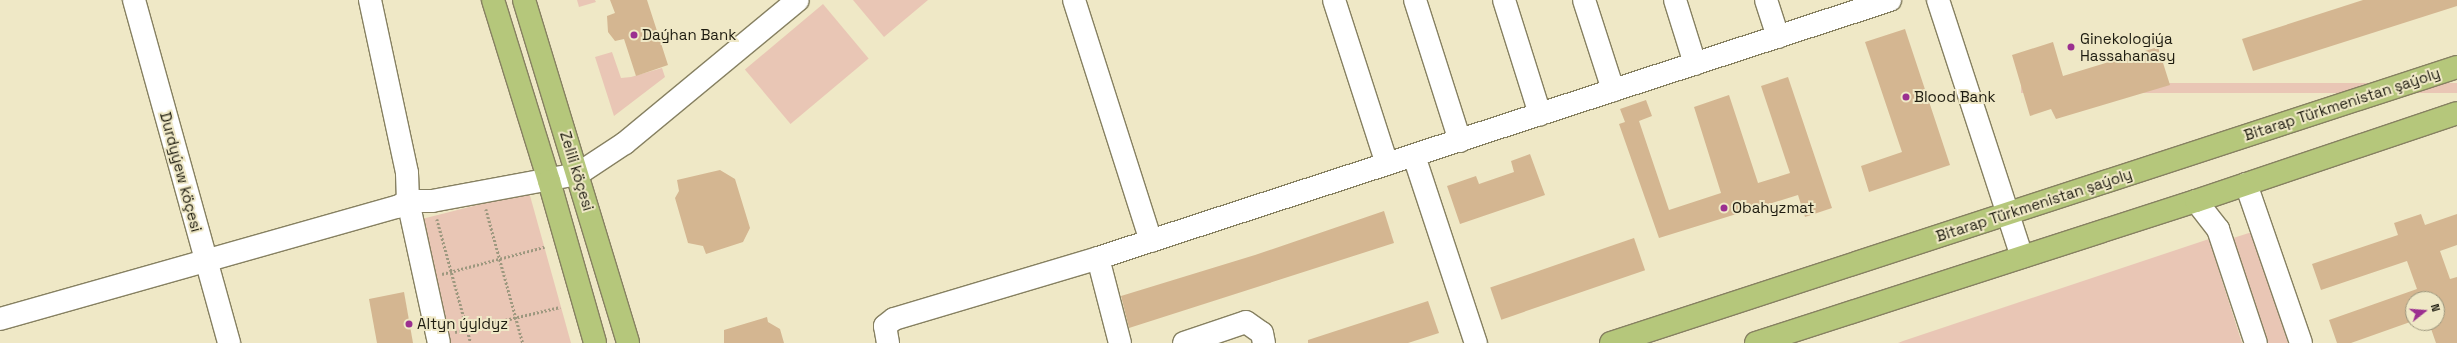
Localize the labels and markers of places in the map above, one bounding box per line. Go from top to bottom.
place label: Daýhan Bank [642,26,736,44]
place label: Ginekologiýa Hassahanasy [2080,29,2175,64]
marker: Daýhan Bank [629,30,639,40]
marker: Ginekologiýa Hassahanasy [2065,41,2077,53]
place label: Blood Bank [1914,88,1995,106]
marker: Blood Bank [1901,92,1911,102]
place label: Obahyzmat [1732,199,1814,217]
marker: Obahyzmat [1719,203,1729,213]
place label: Altyn ýyldyz [417,315,508,333]
marker: Altyn ýyldyz [404,319,414,329]

